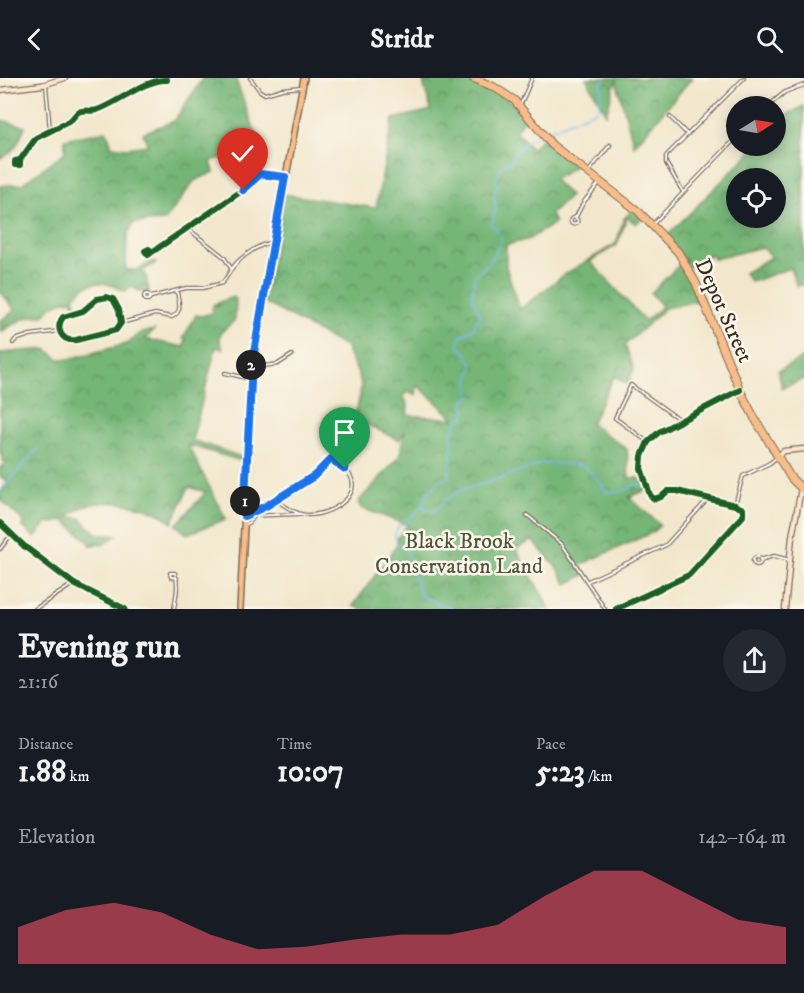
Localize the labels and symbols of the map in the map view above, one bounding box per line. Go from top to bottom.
north arrow [726,96,786,156]
pin [217,128,268,190]
street label: Depot Street [689,254,759,367]
pin: 2 [236,350,266,380]
pin [319,407,370,469]
pin: 1 [230,486,260,516]
park label: Black Brook Conservation Land [375,528,543,580]

